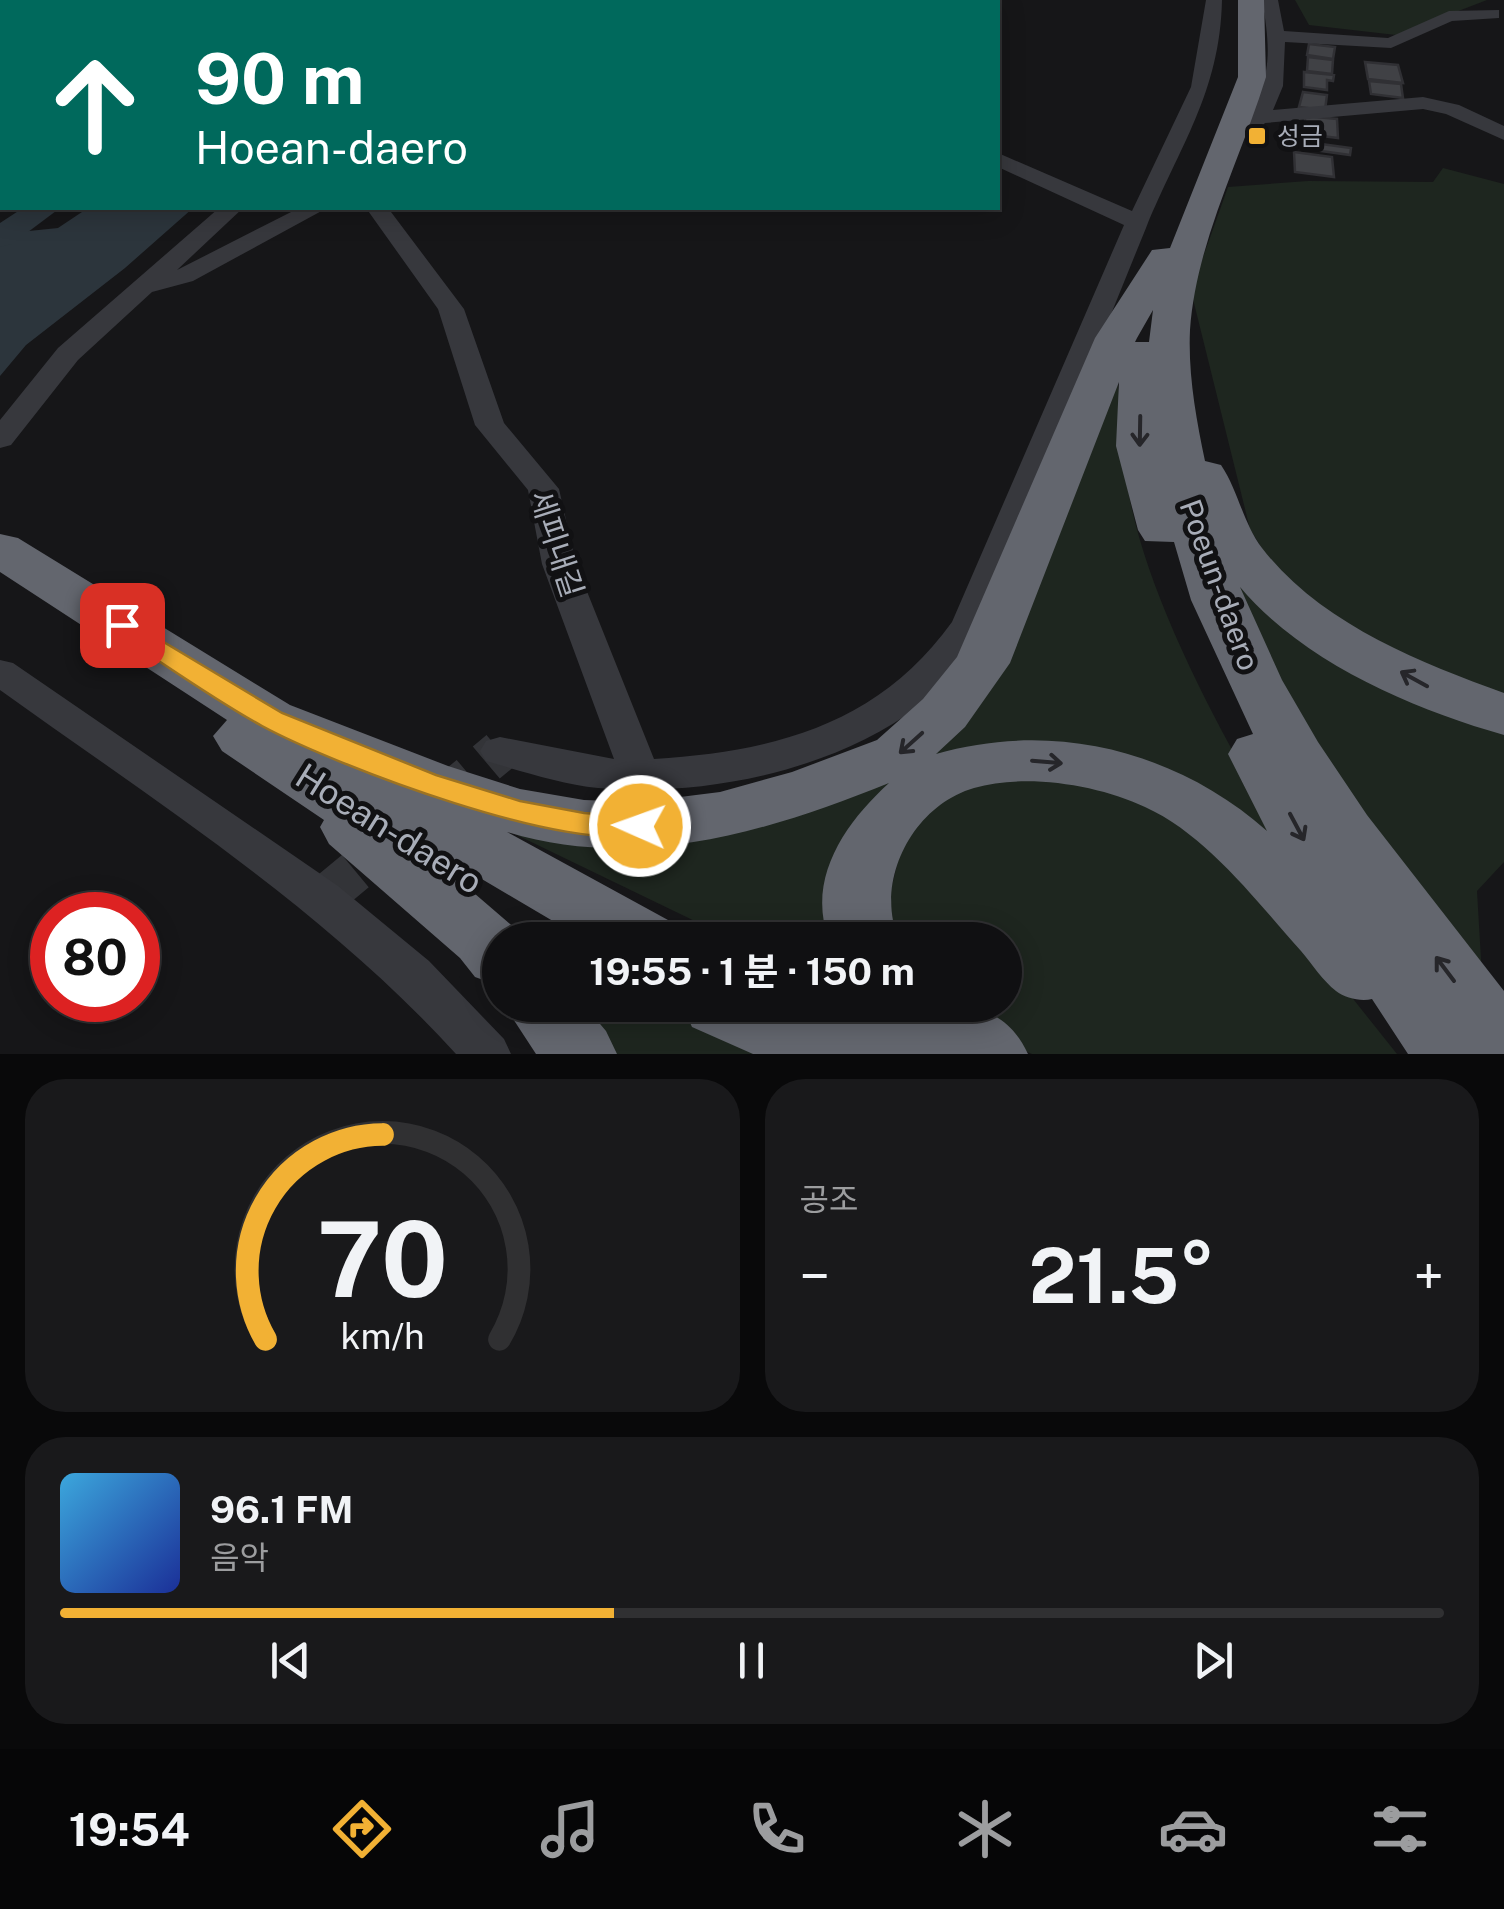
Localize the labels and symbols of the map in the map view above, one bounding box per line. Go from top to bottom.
place label: 성금 [1277,121,1323,151]
marker: 성금 [1246,125,1268,147]
one-way arrow [1130,414,1149,446]
street label: 세피내길 [523,486,591,602]
street label: Poeun-daero [1172,494,1267,675]
pin [80,583,165,668]
one-way arrow [1399,669,1429,688]
one-way arrow [899,731,924,754]
one-way arrow [1030,752,1062,771]
street label: Hoean-daero [288,755,490,902]
position arrow [588,774,692,878]
one-way arrow [1288,812,1307,842]
speed limit sign: 80 [30,892,160,1022]
one-way arrow [1435,956,1456,983]

